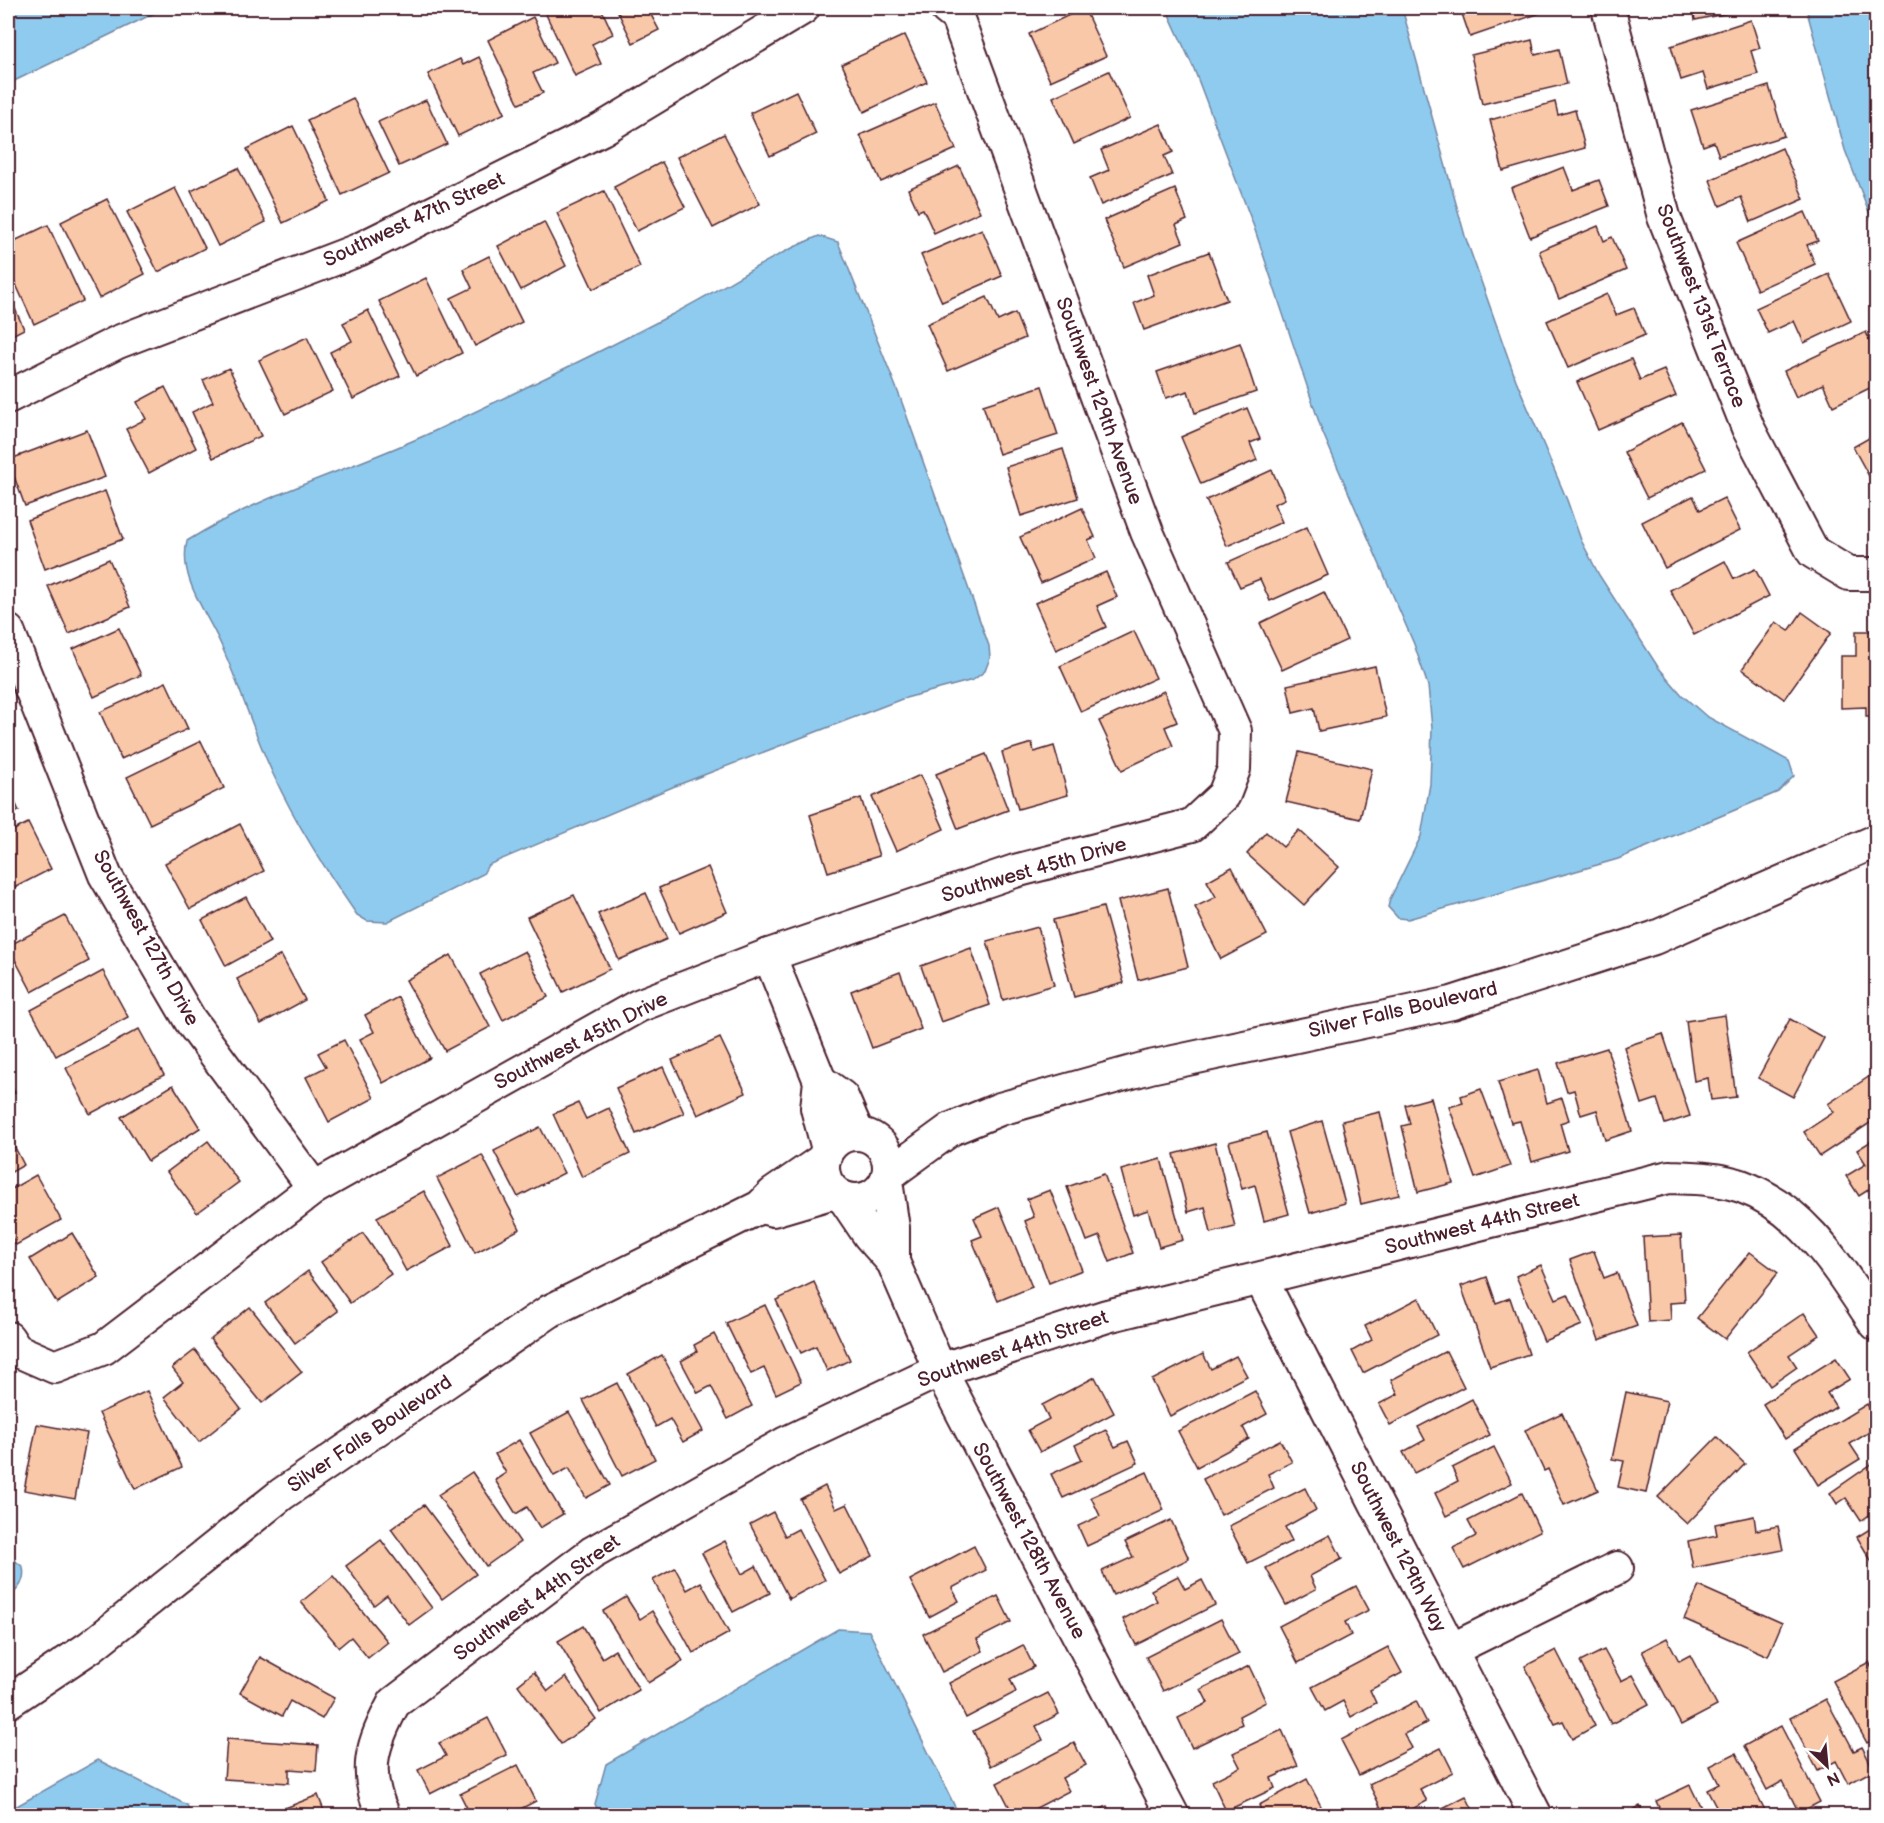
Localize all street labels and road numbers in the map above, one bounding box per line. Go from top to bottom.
street label: Southwest 47th Street [320,167,508,273]
street label: Southwest 131st Terrace [1651,201,1751,411]
street label: Southwest 129th Avenue [1050,294,1148,508]
street label: Southwest 45th Drive [939,832,1129,908]
street label: Southwest 127th Drive [88,846,204,1030]
street label: Silver Falls Boulevard [1306,977,1500,1043]
street label: Southwest 45th Drive [490,987,672,1095]
street label: Southwest 44th Street [1382,1188,1582,1260]
street label: Southwest 44th Street [915,1305,1111,1393]
street label: Silver Falls Boulevard [283,1370,457,1498]
street label: Southwest 128th Avenue [967,1439,1091,1643]
street label: Southwest 129th Way [1345,1458,1451,1636]
street label: Southwest 44th Street [449,1530,625,1666]

